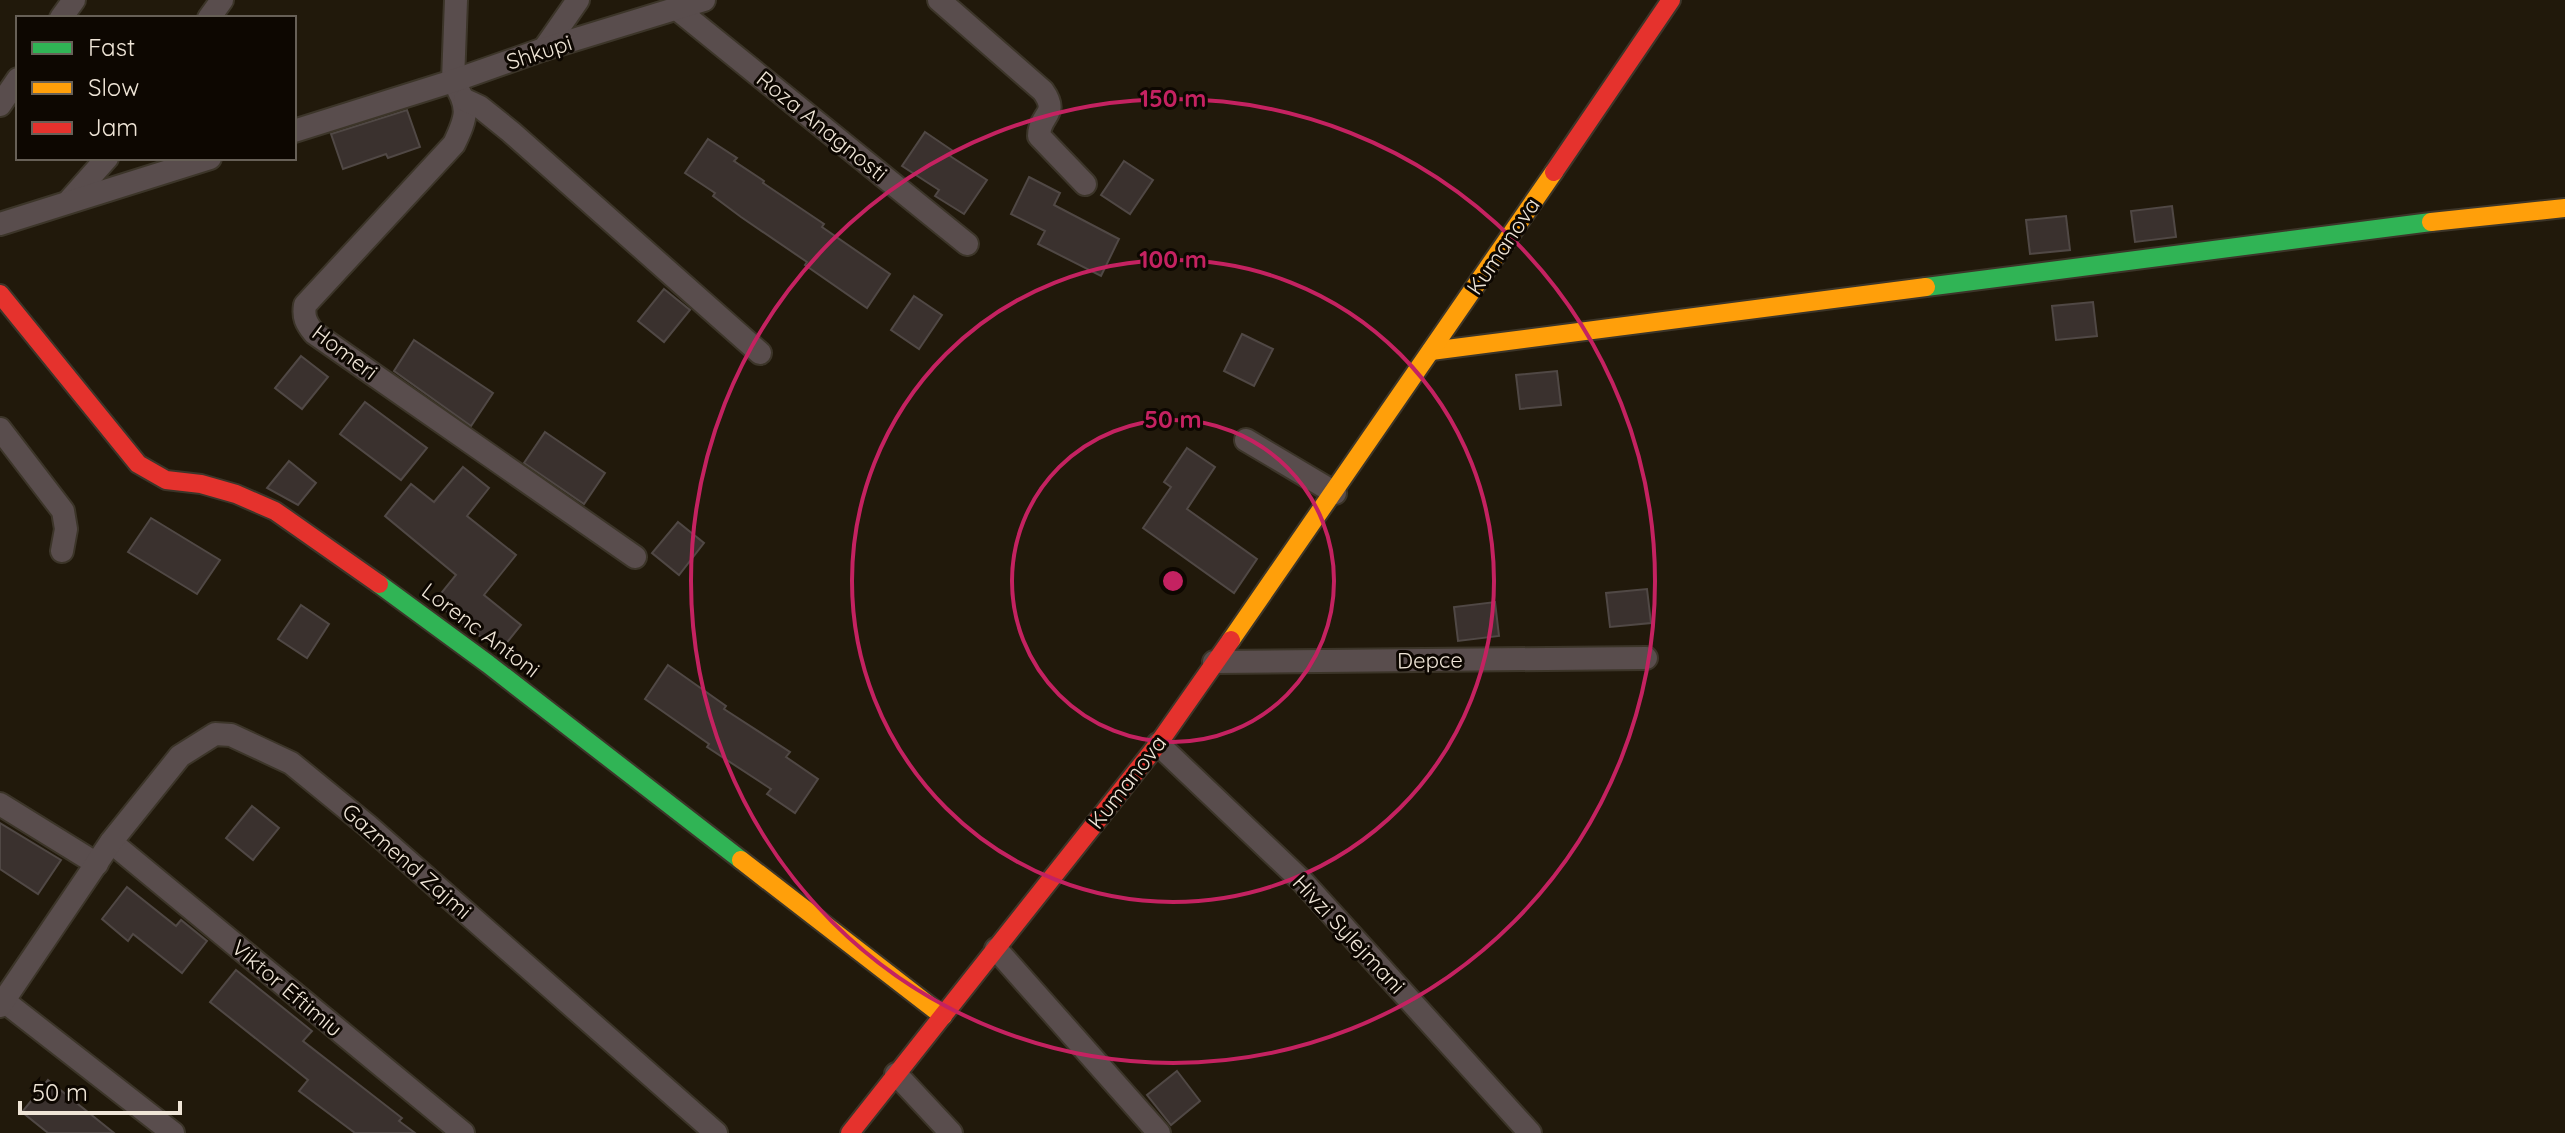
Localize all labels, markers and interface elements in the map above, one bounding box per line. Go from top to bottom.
legend [16,16,296,160]
street label: Shkupi [503,28,575,76]
text: Fast [88,32,135,62]
street label: Roza Anagnosti [751,65,893,187]
text: Slow [88,72,139,102]
text: 150 m [1140,83,1206,113]
text: Jam [88,112,138,142]
street label: Kumanova [1460,192,1546,300]
text: 100 m [1139,244,1207,274]
street label: Homeri [307,318,383,386]
text: 50 m [1144,404,1202,434]
centre of rings [1159,567,1187,595]
street label: Lorenc Antoni [416,577,546,683]
street label: Depce [1397,645,1463,675]
street label: Kumanova [1082,730,1172,834]
street label: Gazmend Zajmi [337,797,477,925]
street label: Hivzi Sylejmani [1287,869,1411,999]
street label: Viktor Eftimiu [226,934,348,1042]
scale bar [20,1065,180,1115]
text: 50 m [32,1077,88,1107]

